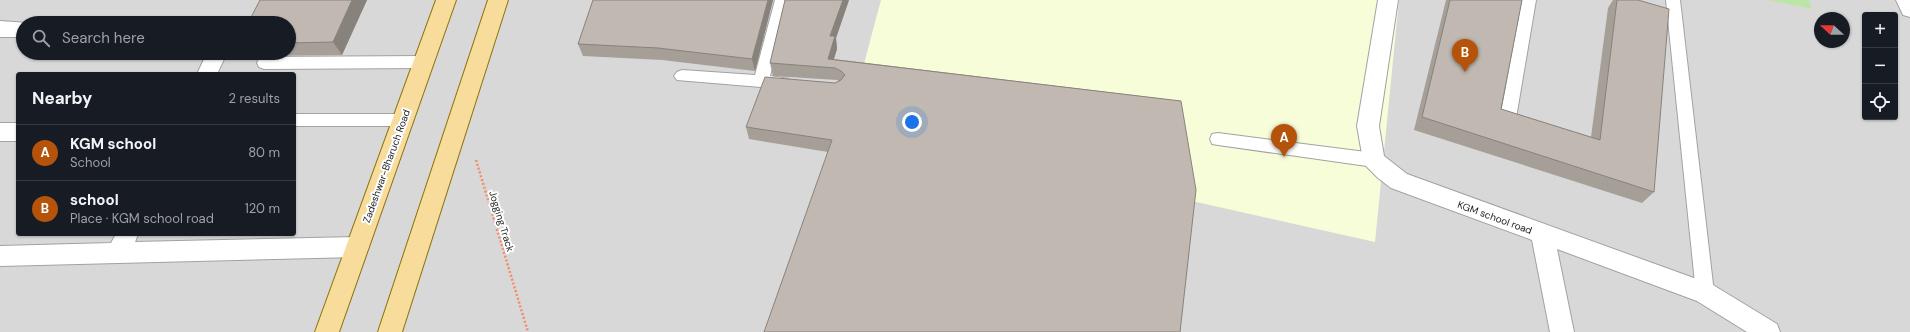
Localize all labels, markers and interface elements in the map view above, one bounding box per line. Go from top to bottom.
north arrow [1814,12,1850,48]
map controls [1862,12,1898,120]
button: + [1862,12,1898,48]
search box [16,16,296,60]
icon: search [30,27,52,49]
text: Search here [62,28,145,48]
pin: B [1452,39,1478,72]
button: − [1862,48,1898,84]
button: locate [1862,84,1898,120]
text: Nearby [32,87,92,109]
text: 2 results [229,90,280,107]
street label: Zadeshwar-Bharuch Road [360,108,413,225]
your location [902,112,922,132]
pin: A [1271,124,1297,157]
text: KGM school [70,134,156,154]
text: A [40,144,50,161]
text: 80 m [248,144,280,161]
text: School [70,154,111,171]
street label: Jogging Track [486,189,517,253]
text: school [70,190,119,210]
street label: KGM school road [1456,198,1534,237]
text: B [41,200,49,217]
text: 120 m [245,200,280,217]
text: Place · KGM school road [70,210,214,227]

